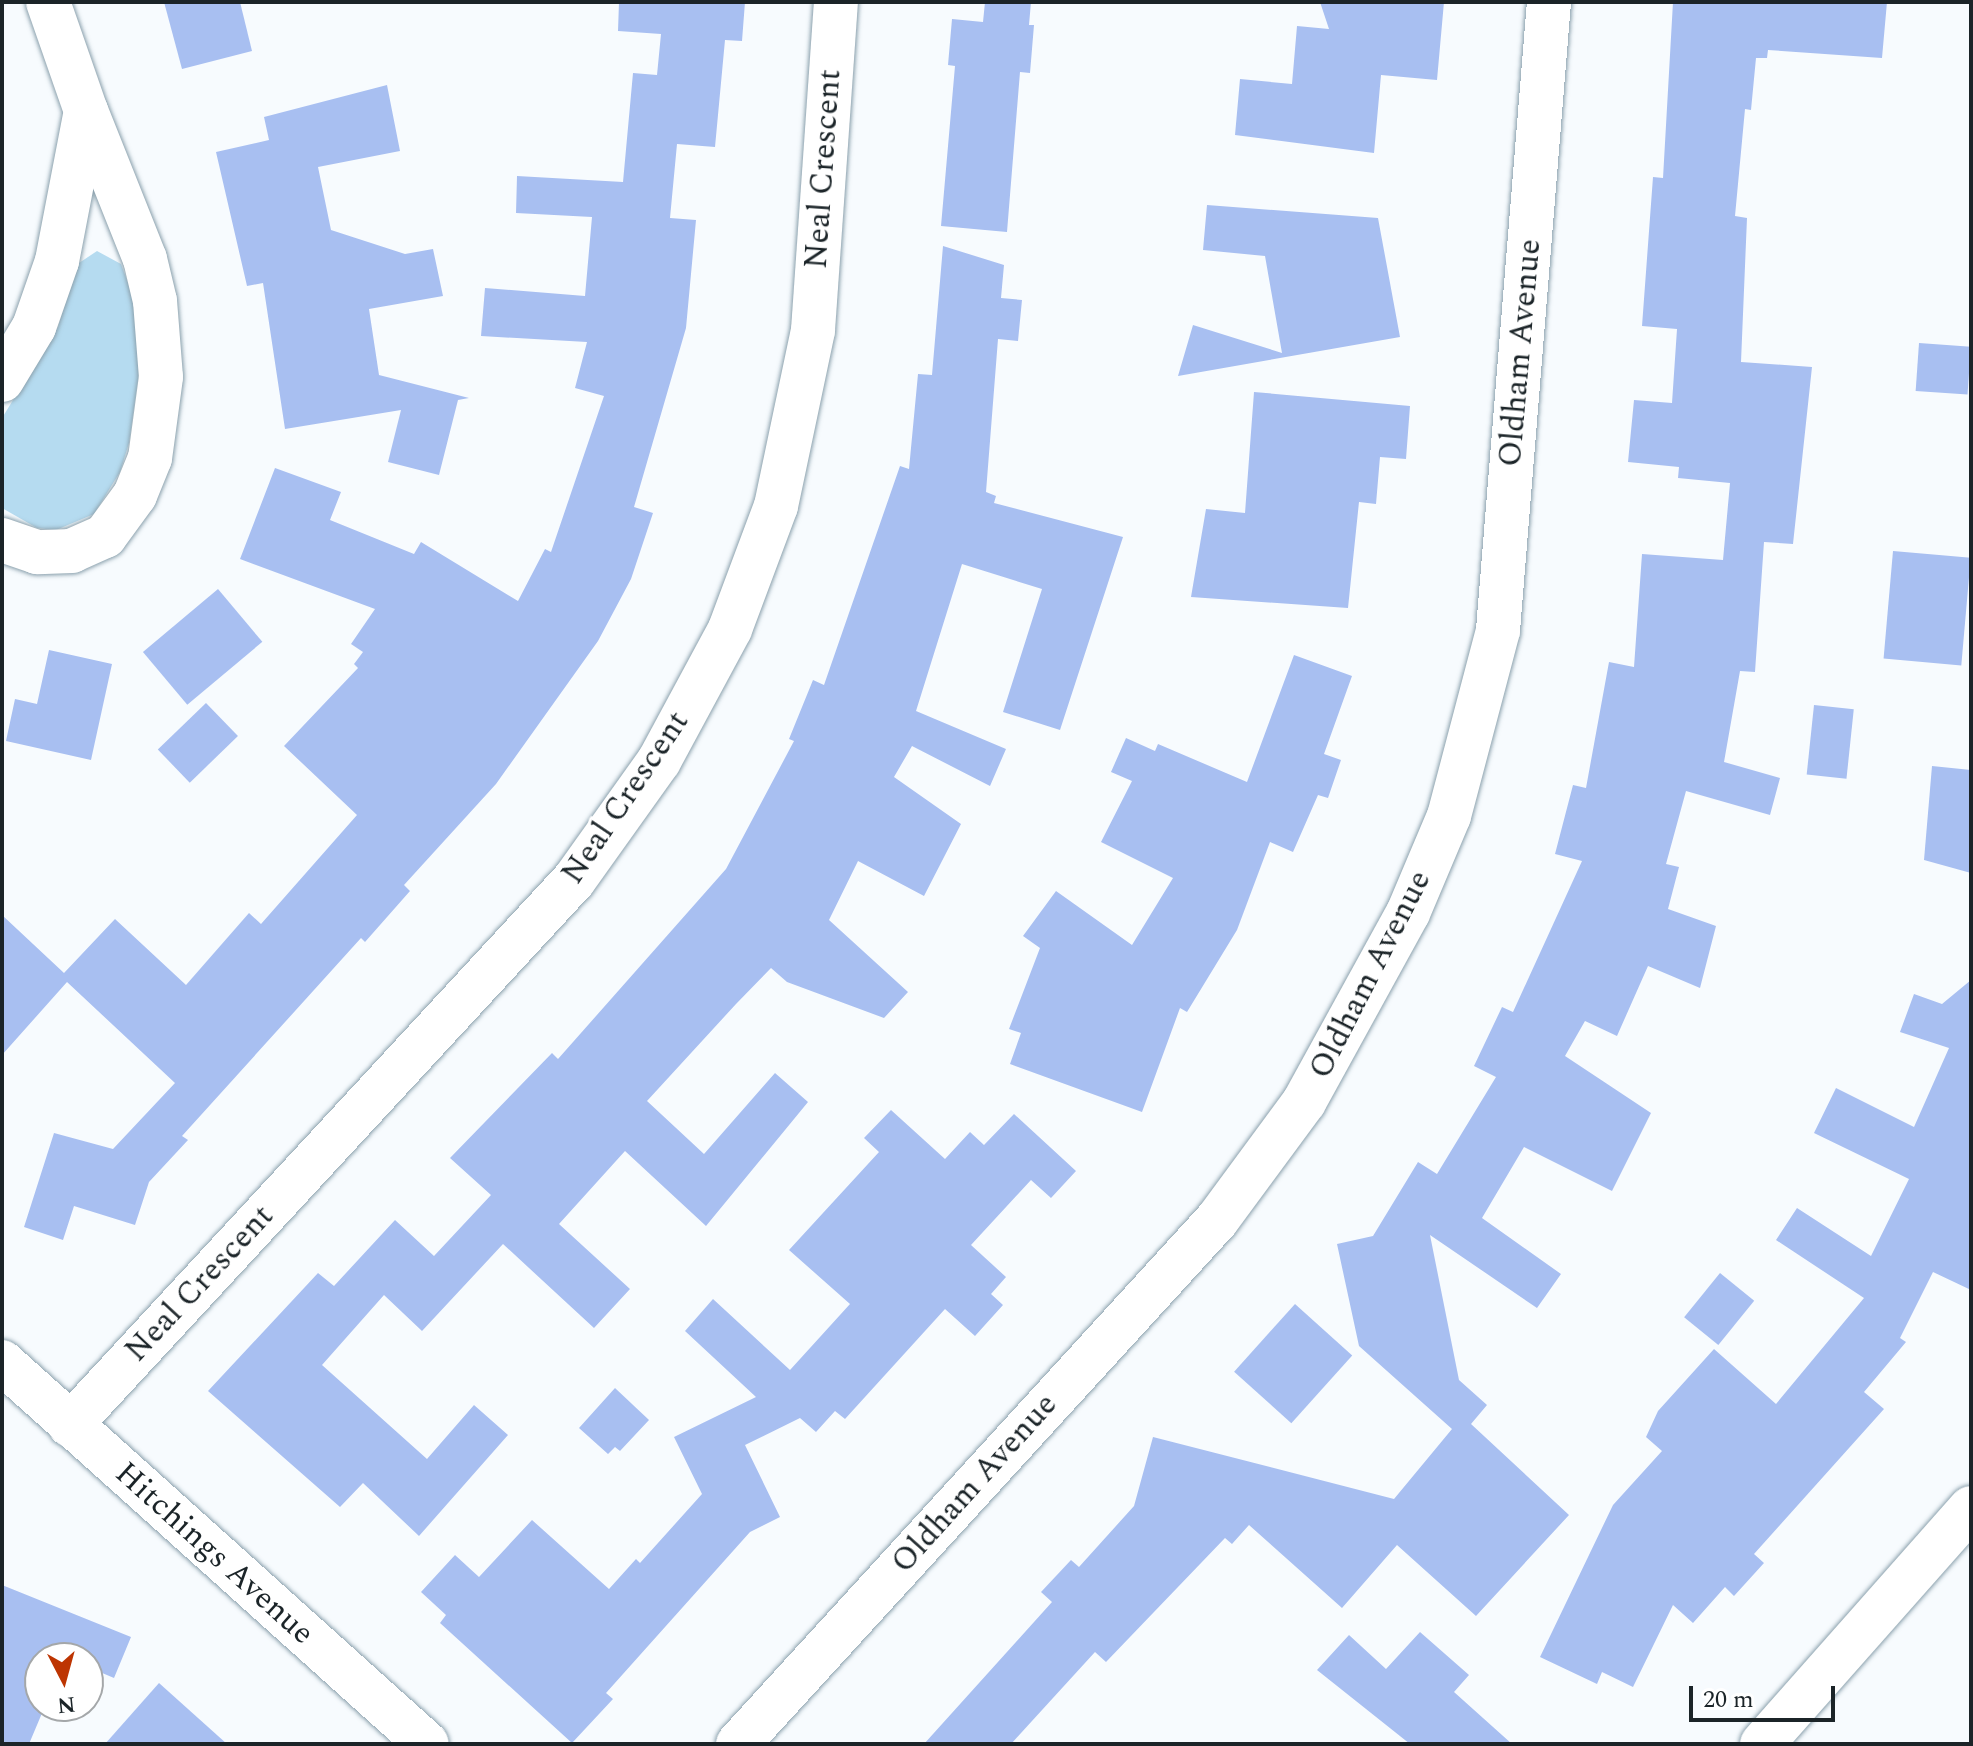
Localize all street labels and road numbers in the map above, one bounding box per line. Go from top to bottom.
street label: Neal Crescent [798,68,850,270]
street label: Oldham Avenue [1492,238,1550,468]
street label: Neal Crescent [554,704,698,892]
street label: Oldham Avenue [1302,865,1440,1085]
street label: Neal Crescent [118,1198,282,1370]
street label: Oldham Avenue [884,1386,1066,1582]
street label: Hitchings Avenue [107,1455,321,1653]

